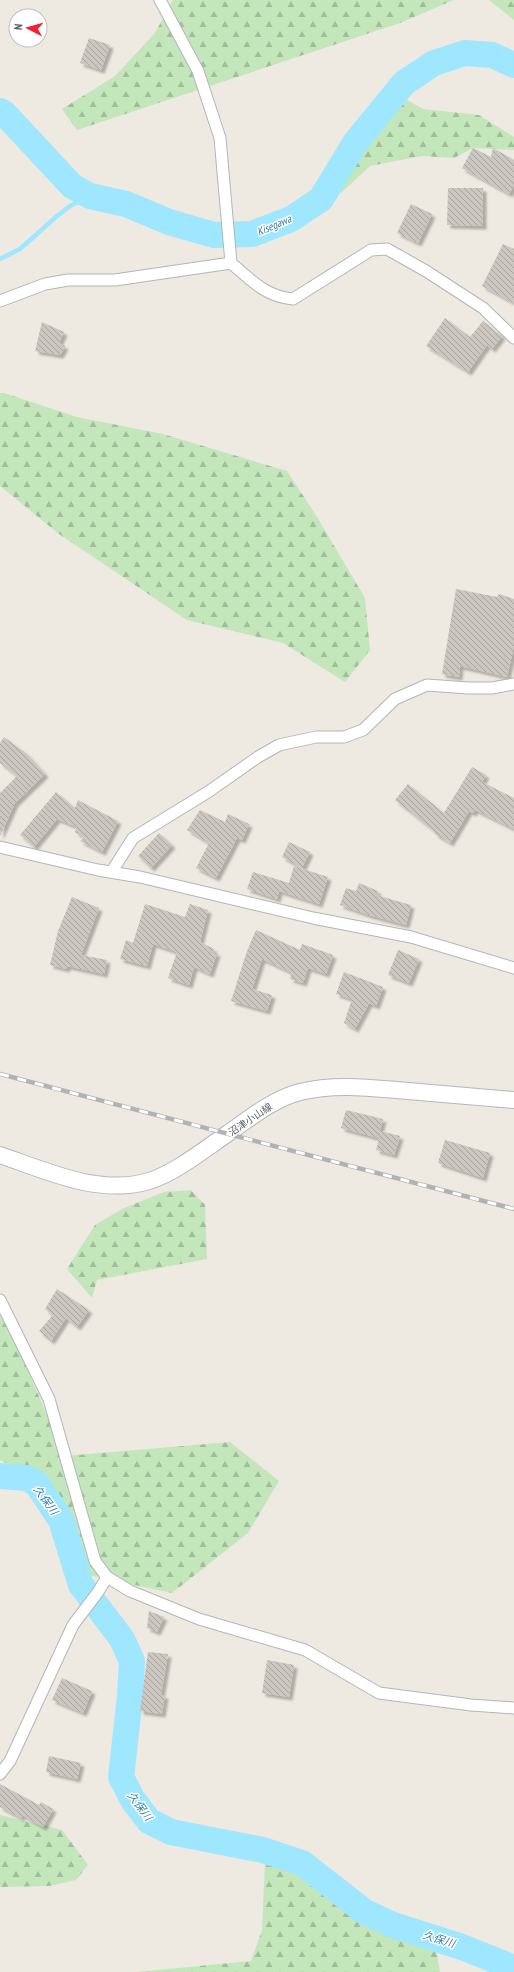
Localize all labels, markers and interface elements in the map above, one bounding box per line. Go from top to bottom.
north arrow [8,8,48,48]
text: N [11,23,25,31]
water label: Kisegawa [255,211,294,238]
street label: 沼津小山線 [226,1100,275,1139]
water label: 久保川 [31,1483,62,1518]
water label: 久保川 [124,1789,156,1824]
water label: 久保川 [421,1927,458,1951]

